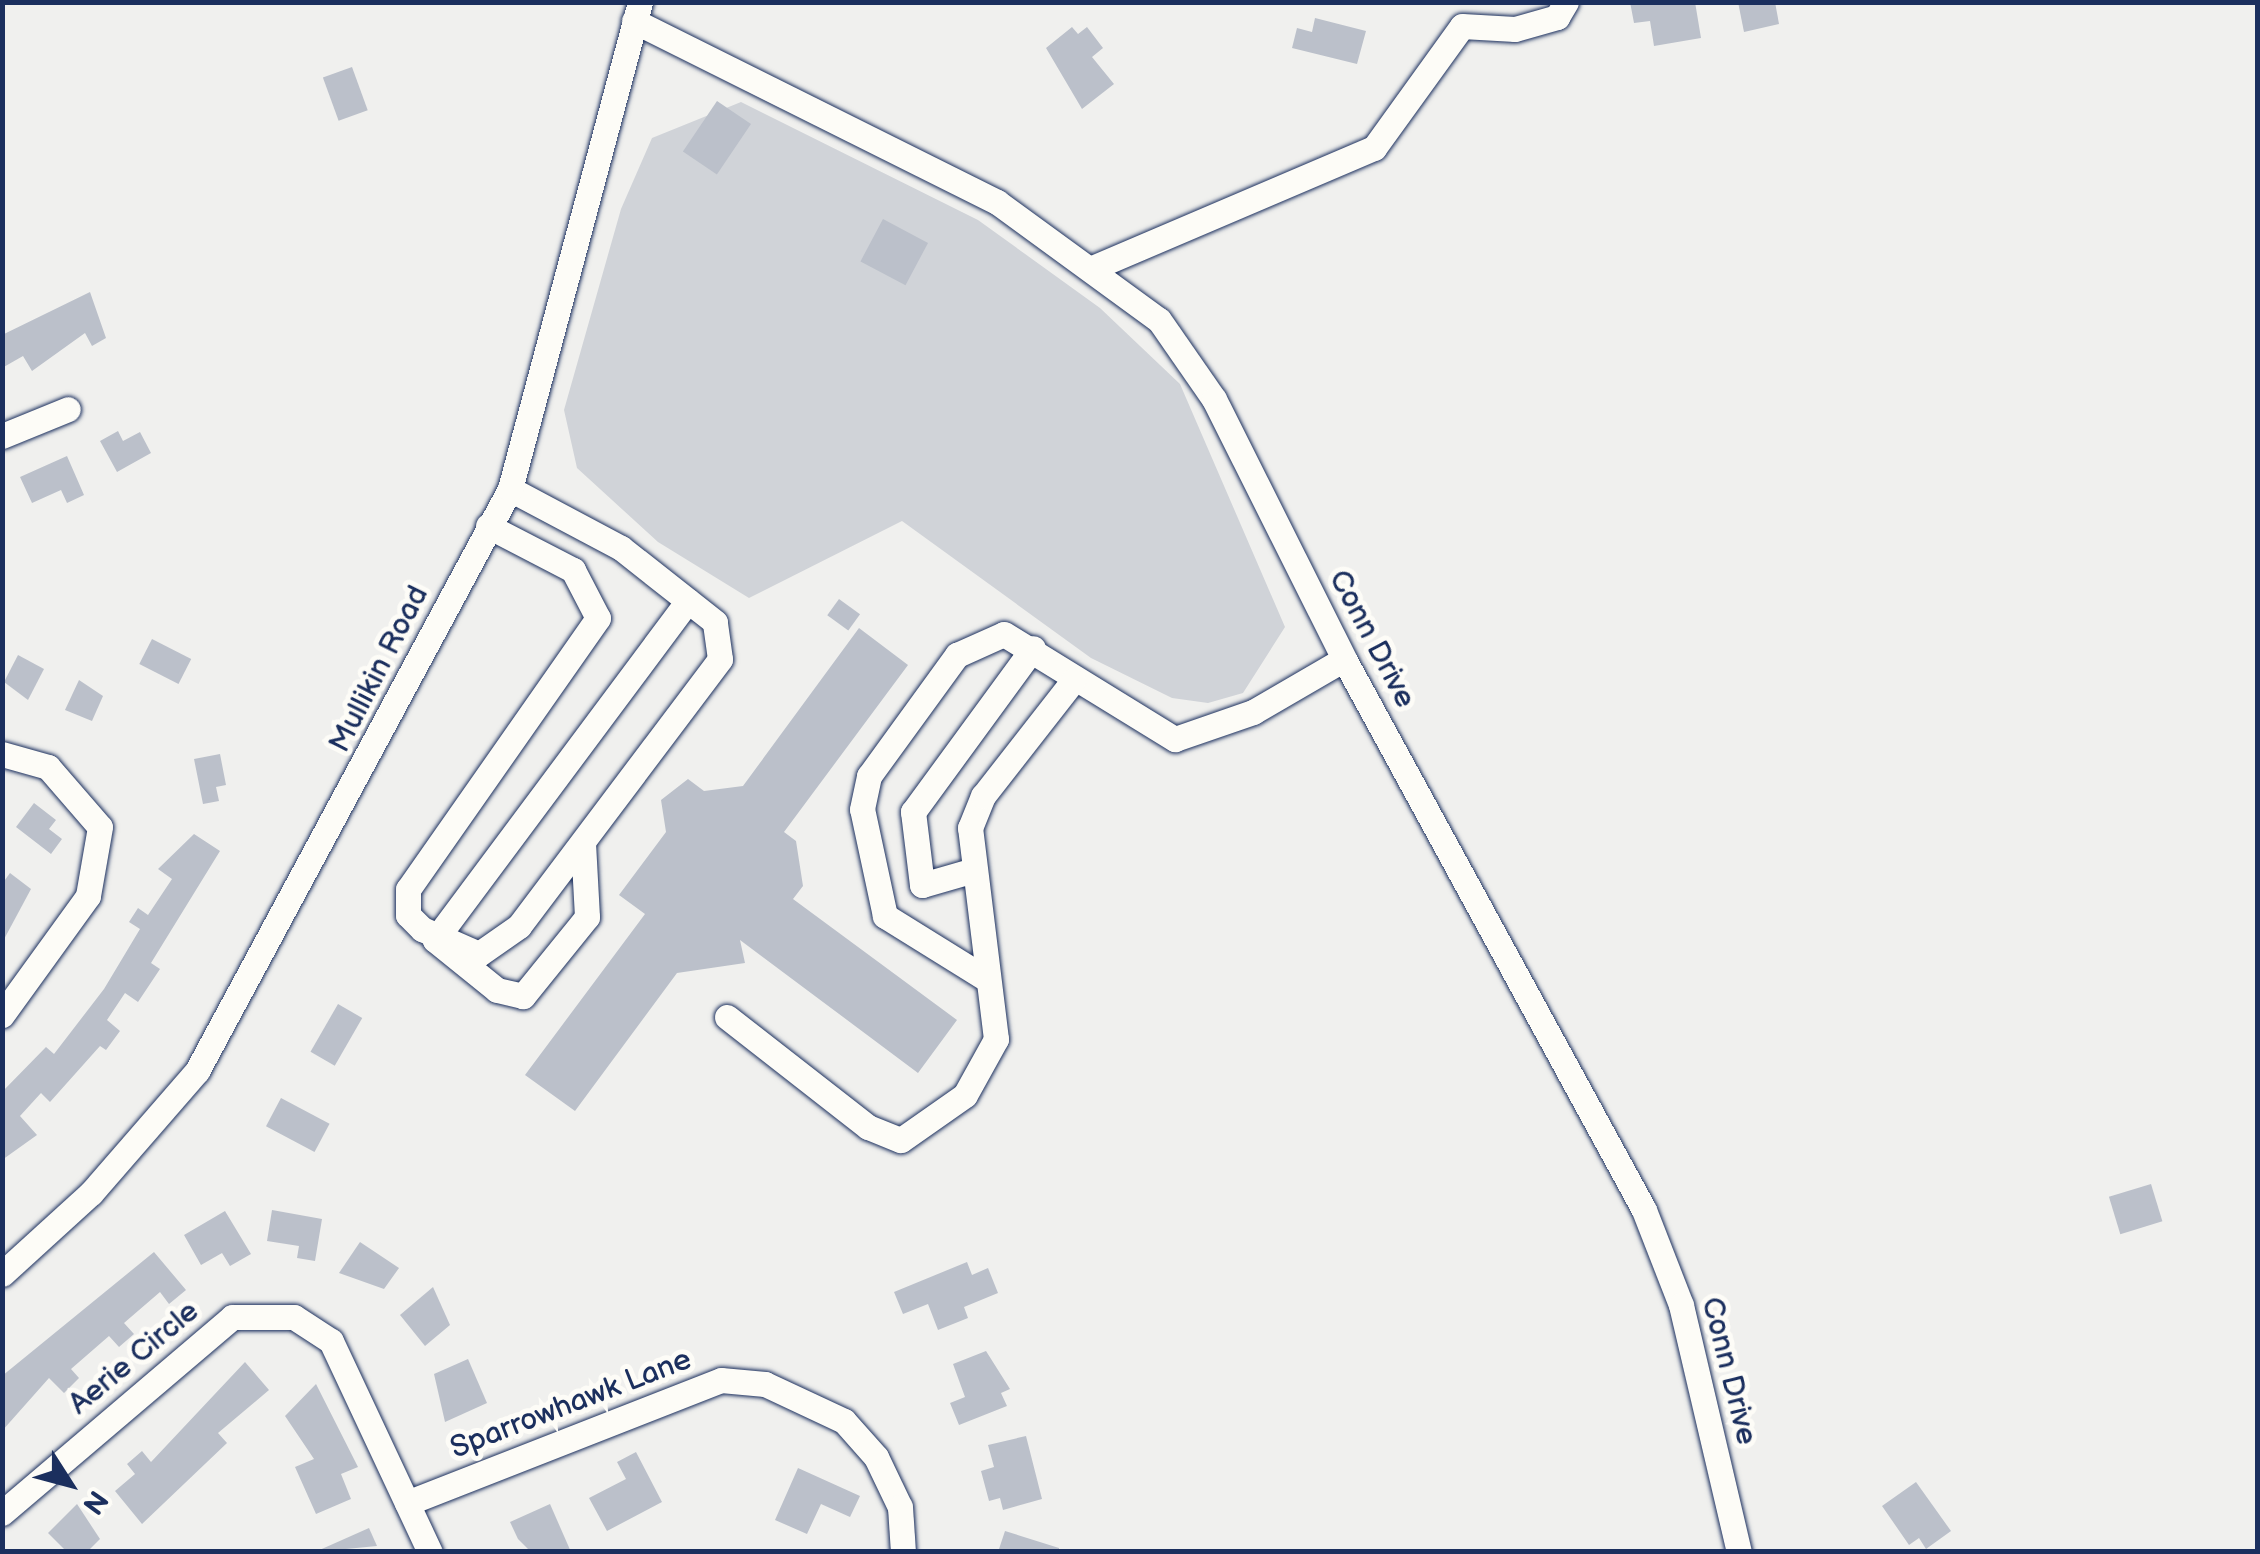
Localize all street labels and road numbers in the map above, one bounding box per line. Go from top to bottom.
street label: Conn Drive [1321,564,1423,714]
street label: Mullikin Road [322,580,436,758]
street label: Aerie Circle [62,1293,206,1423]
street label: Conn Drive [1693,1293,1765,1449]
street label: Sparrowhawk Lane [445,1341,697,1467]

